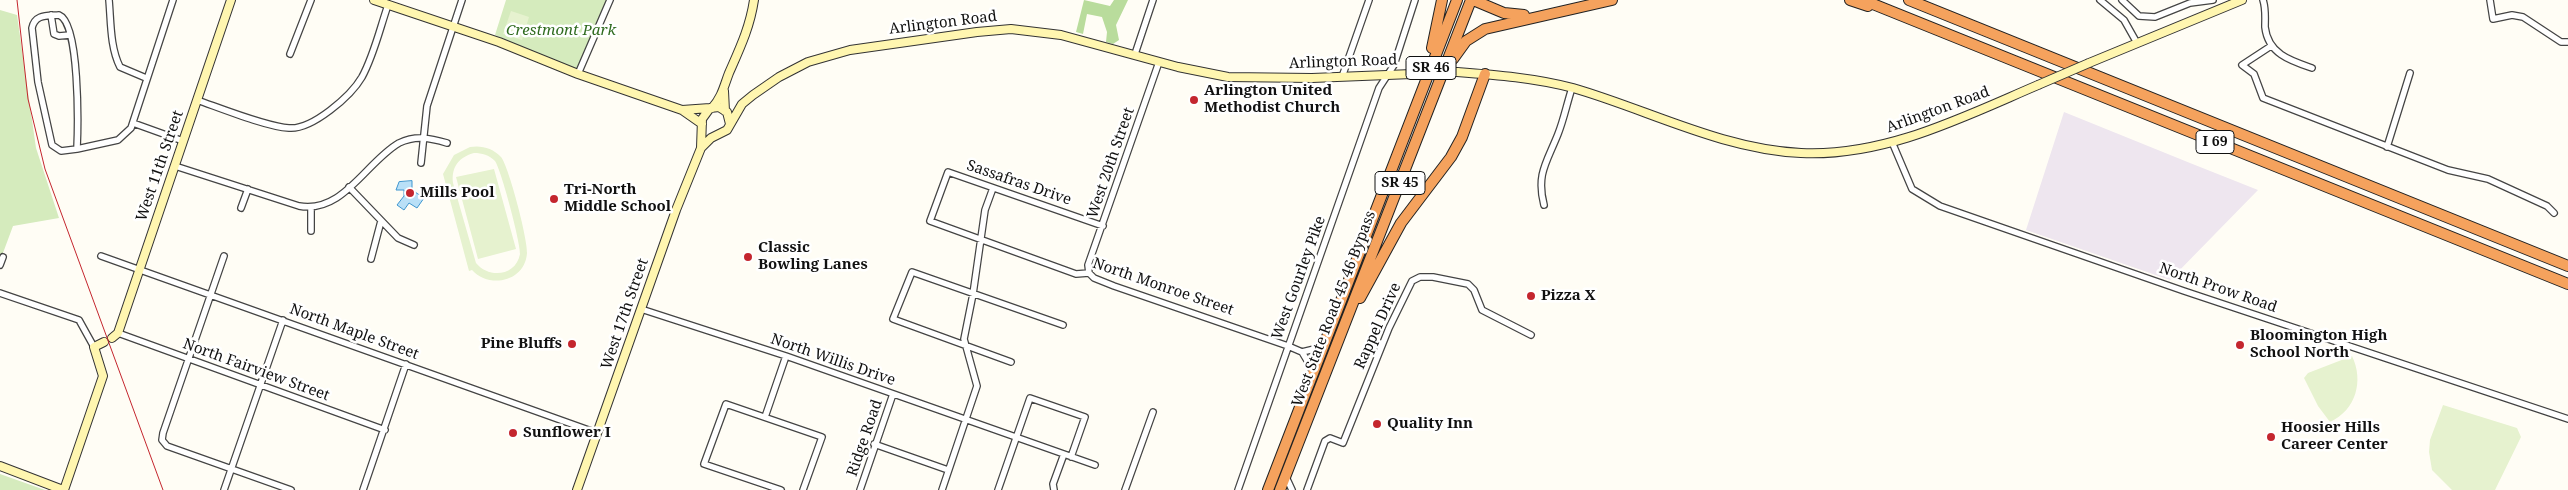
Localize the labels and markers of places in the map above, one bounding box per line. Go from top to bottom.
place label: Arlington United Methodist Church [1204,82,1340,117]
marker: Arlington United Methodist Church [1188,94,1200,106]
place label: Tri-North Middle School [564,181,671,216]
place label: Mills Pool [420,184,495,202]
marker: Mills Pool [404,187,416,199]
marker: Tri-North Middle School [548,193,560,205]
place label: Classic Bowling Lanes [758,239,868,274]
marker: Classic Bowling Lanes [742,251,754,263]
place label: Pizza X [1541,287,1596,305]
marker: Pizza X [1525,290,1537,302]
place label: Bloomington High School North [2250,327,2387,362]
place label: Pine Bluffs [481,335,562,353]
marker: Pine Bluffs [566,338,578,350]
marker: Bloomington High School North [2234,339,2246,351]
place label: Quality Inn [1387,415,1473,433]
marker: Quality Inn [1371,418,1383,430]
place label: Hoosier Hills Career Center [2281,419,2388,454]
place label: Sunflower I [523,424,611,442]
marker: Sunflower I [507,427,519,439]
marker: Hoosier Hills Career Center [2265,431,2277,443]

